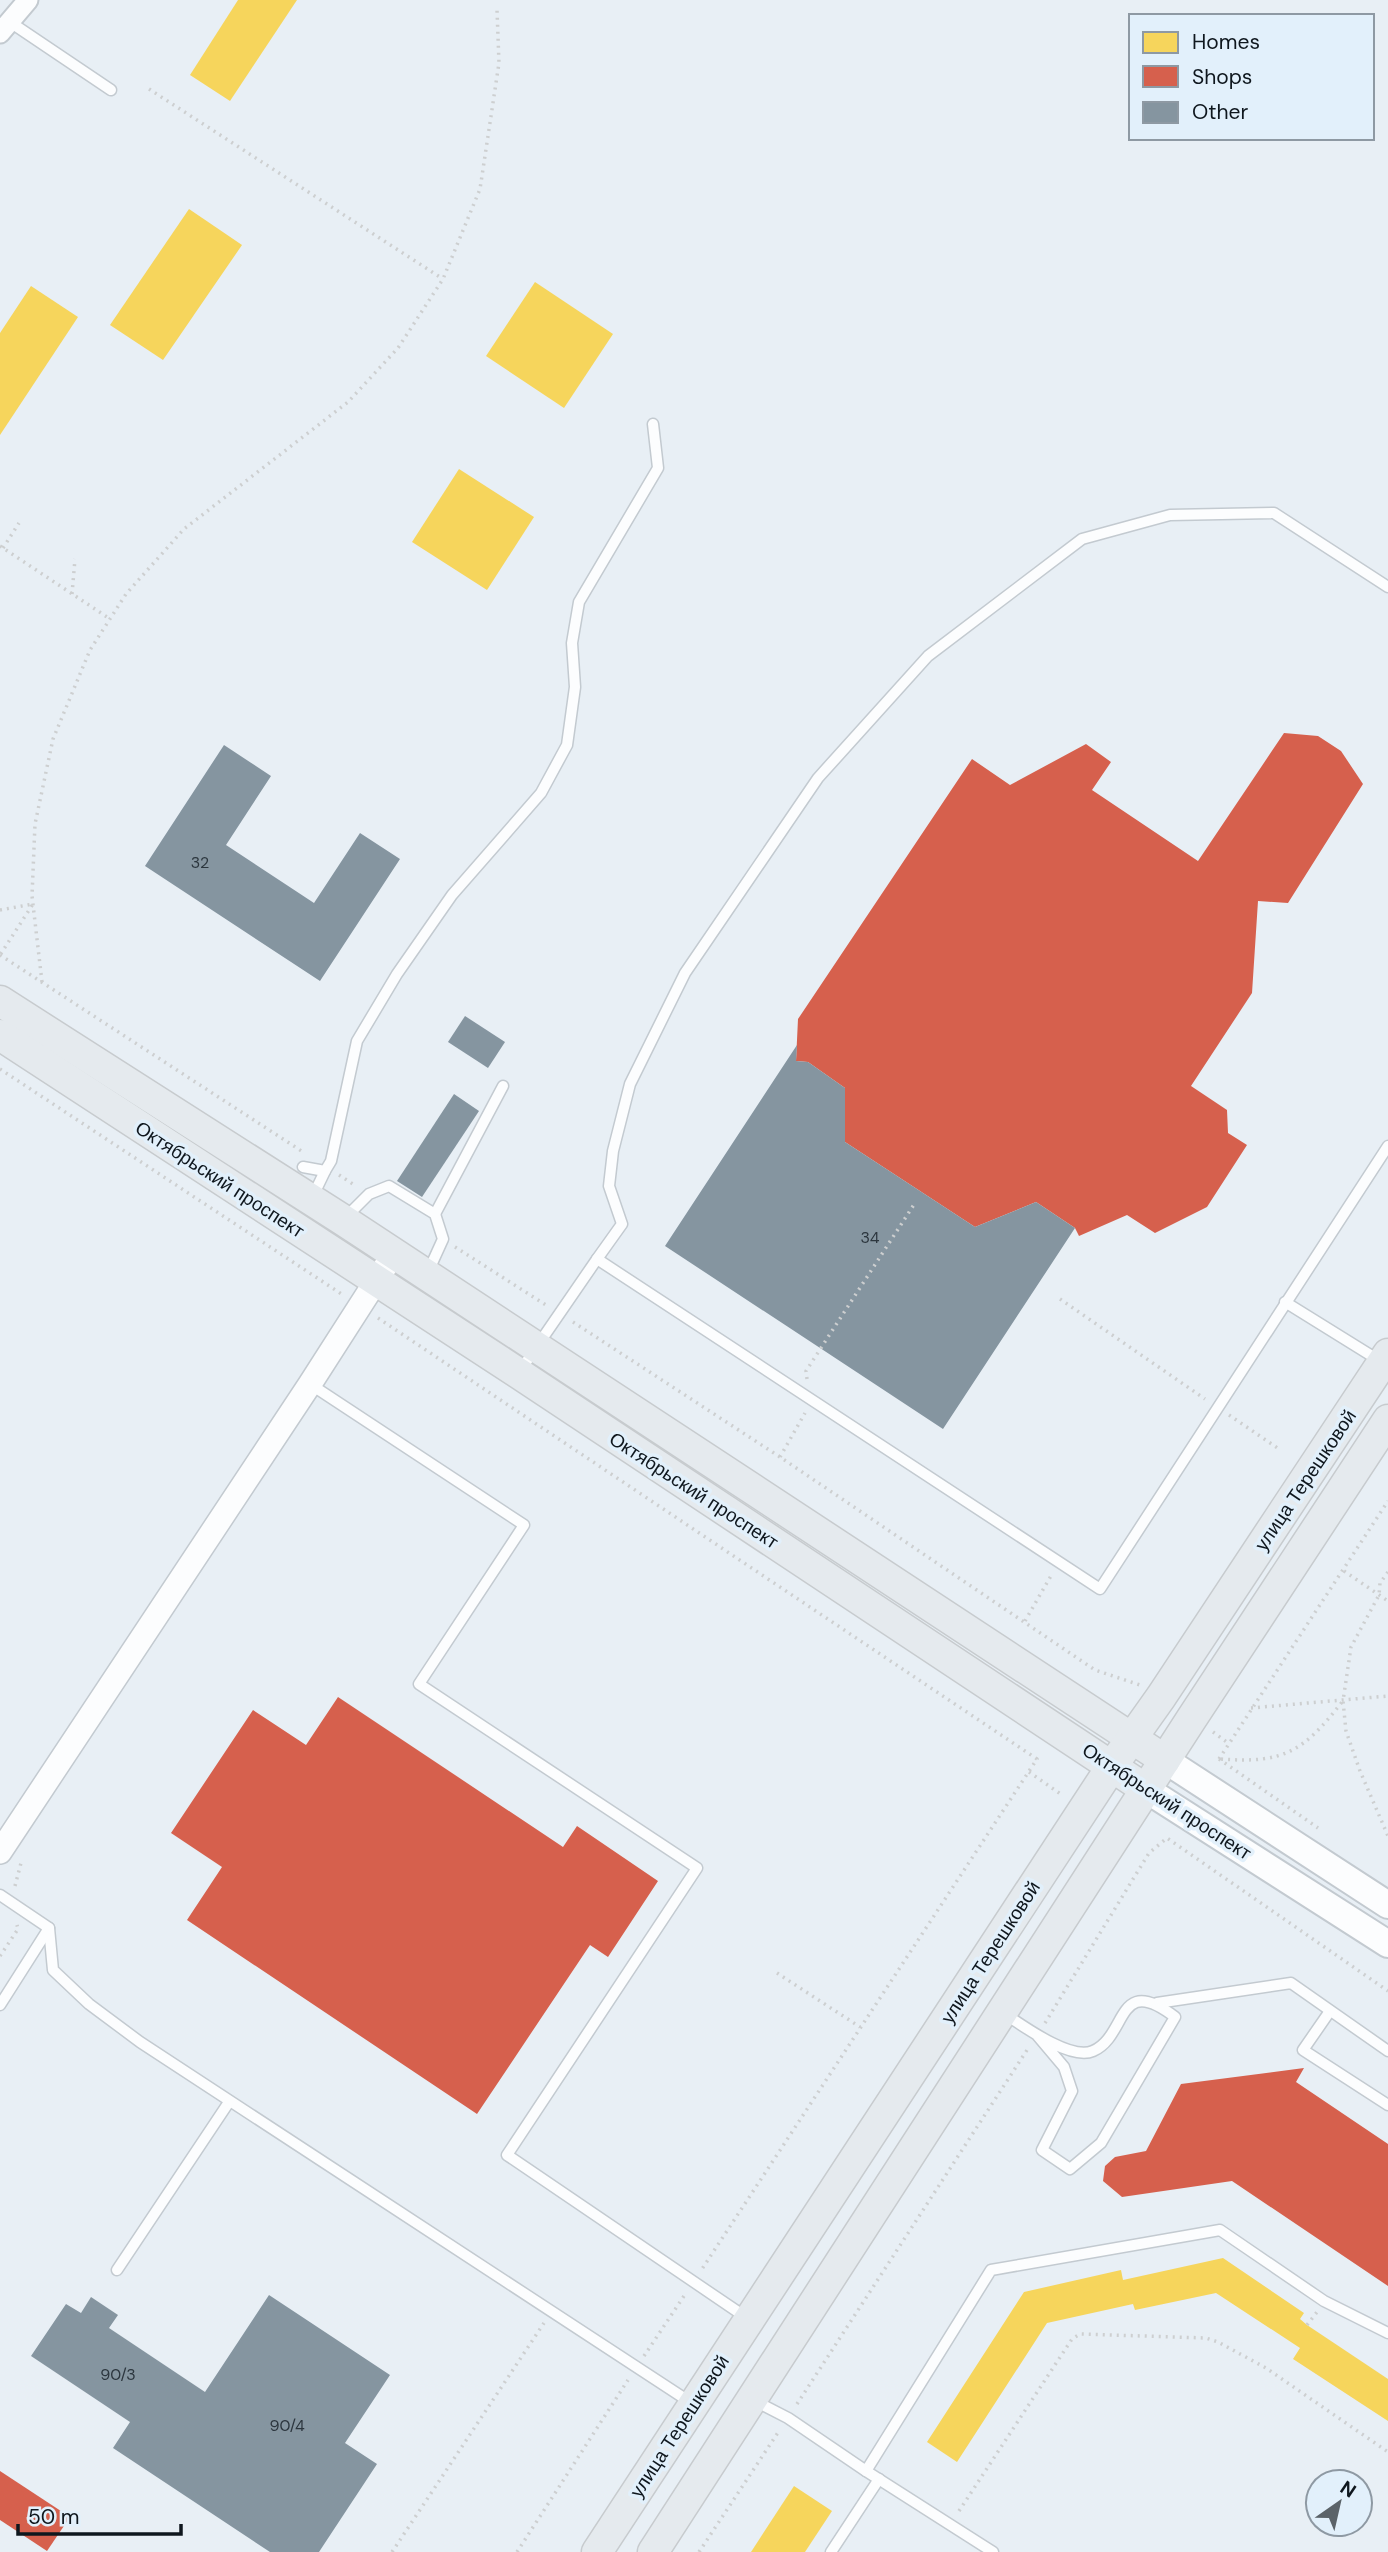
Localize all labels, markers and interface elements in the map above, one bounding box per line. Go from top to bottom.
legend [1129,14,1374,140]
text: Homes [1192,28,1260,56]
text: Shops [1192,63,1252,91]
text: Other [1192,98,1248,126]
house number: 32 [191,852,209,873]
street label: Октябрьский проспект [130,1115,309,1244]
house number: 34 [860,1227,880,1248]
street label: улица Терешковой [1249,1405,1362,1556]
street label: Октябрьский проспект [604,1426,783,1555]
street label: Октябрьский проспект [1077,1737,1256,1866]
street label: улица Терешковой [935,1876,1046,2028]
street label: улица Терешковой [624,2350,735,2502]
house number: 90/3 [100,2364,136,2385]
house number: 90/4 [269,2415,305,2436]
north arrow [1304,2468,1374,2538]
text: N [1335,2475,1361,2504]
scale bar [18,2492,180,2536]
text: 50 m [28,2503,79,2531]

